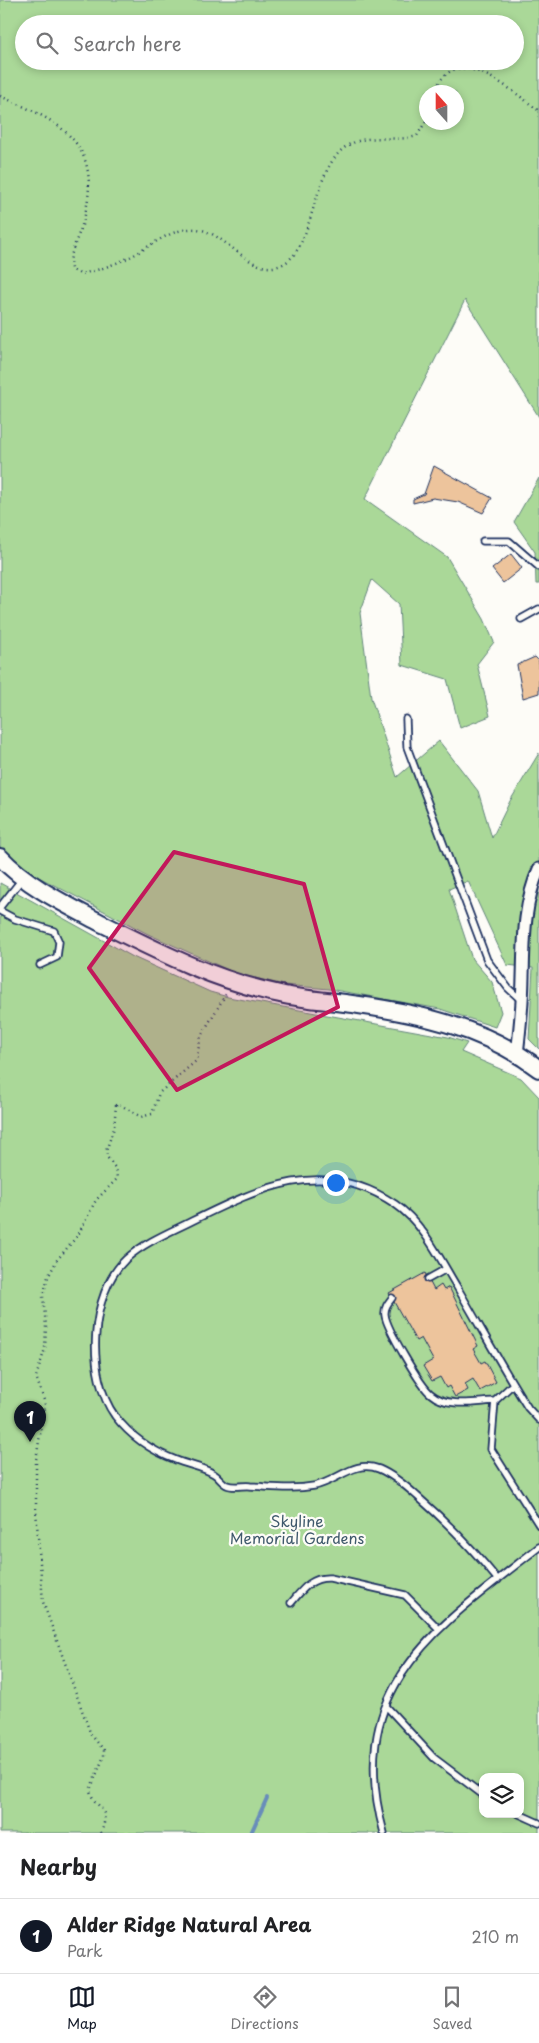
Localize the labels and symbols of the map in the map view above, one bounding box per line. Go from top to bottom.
north arrow [419,85,464,130]
your location [323,1170,349,1196]
pin: 1 [14,1401,46,1442]
park label: Skyline Memorial Gardens [230,1509,365,1549]

